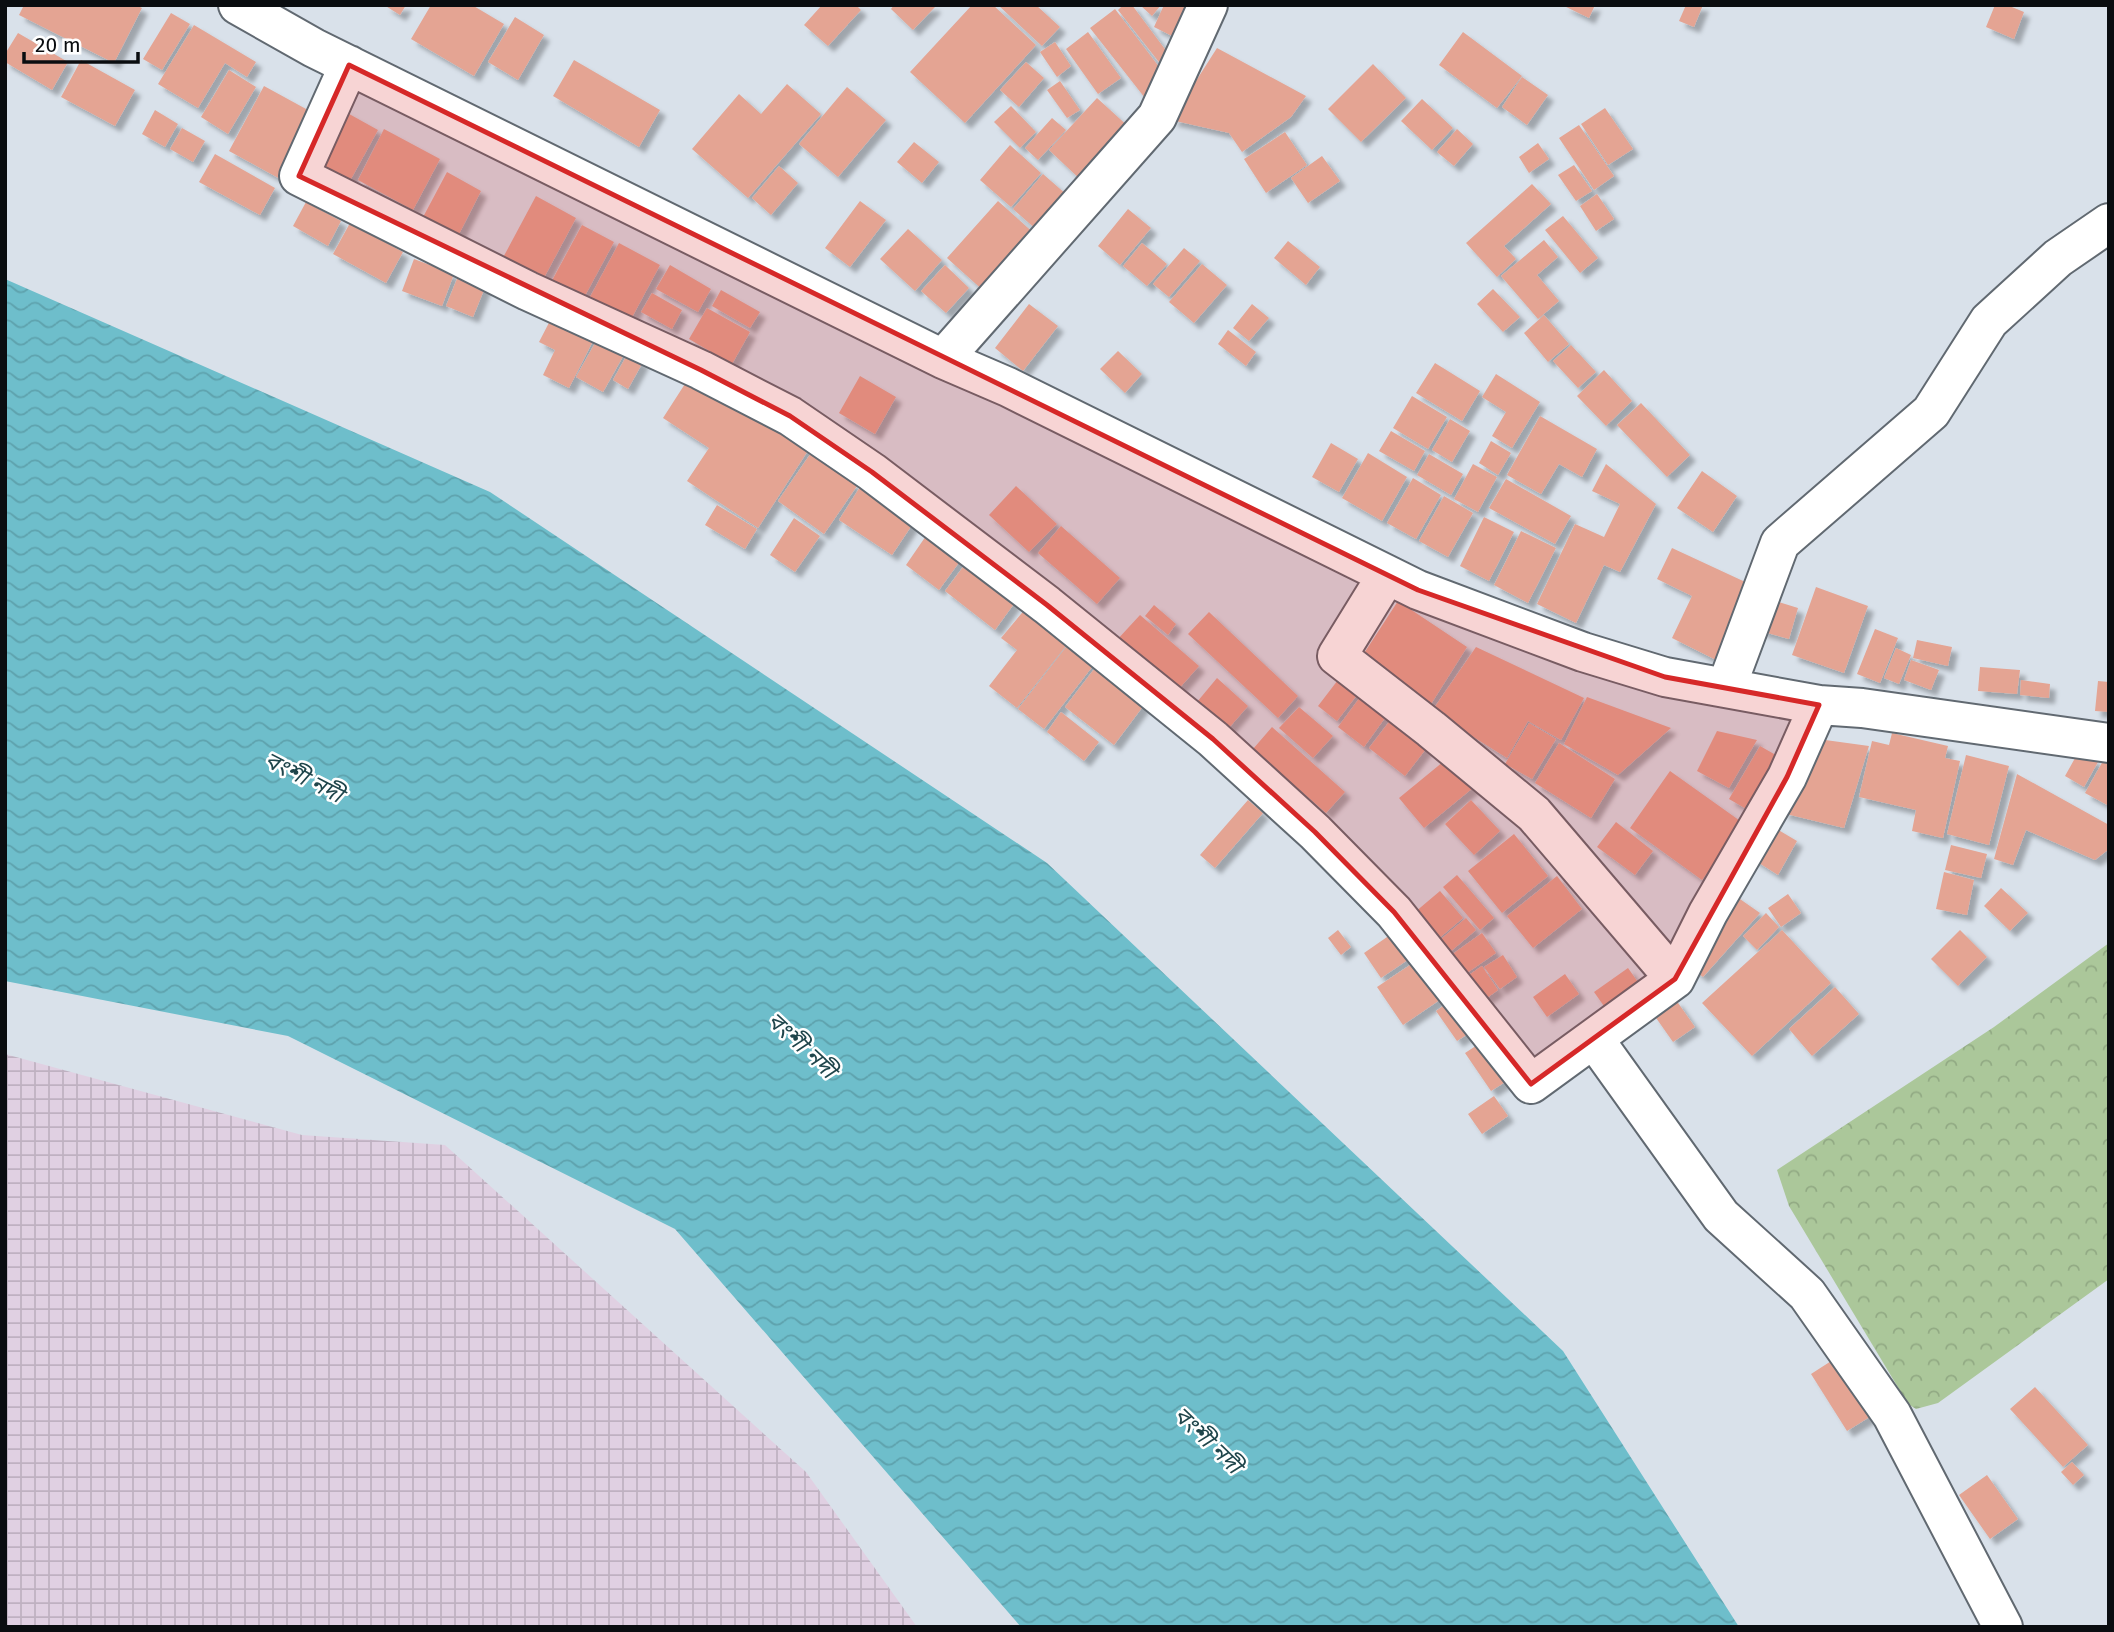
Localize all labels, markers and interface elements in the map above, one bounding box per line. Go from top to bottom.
scale bar [24,21,138,65]
text: 20 m [35,32,81,58]
water label: বংশী নদী [260,745,351,810]
water label: বংশী নদী [762,1006,845,1087]
water label: বংশী নদী [1168,1401,1251,1482]

